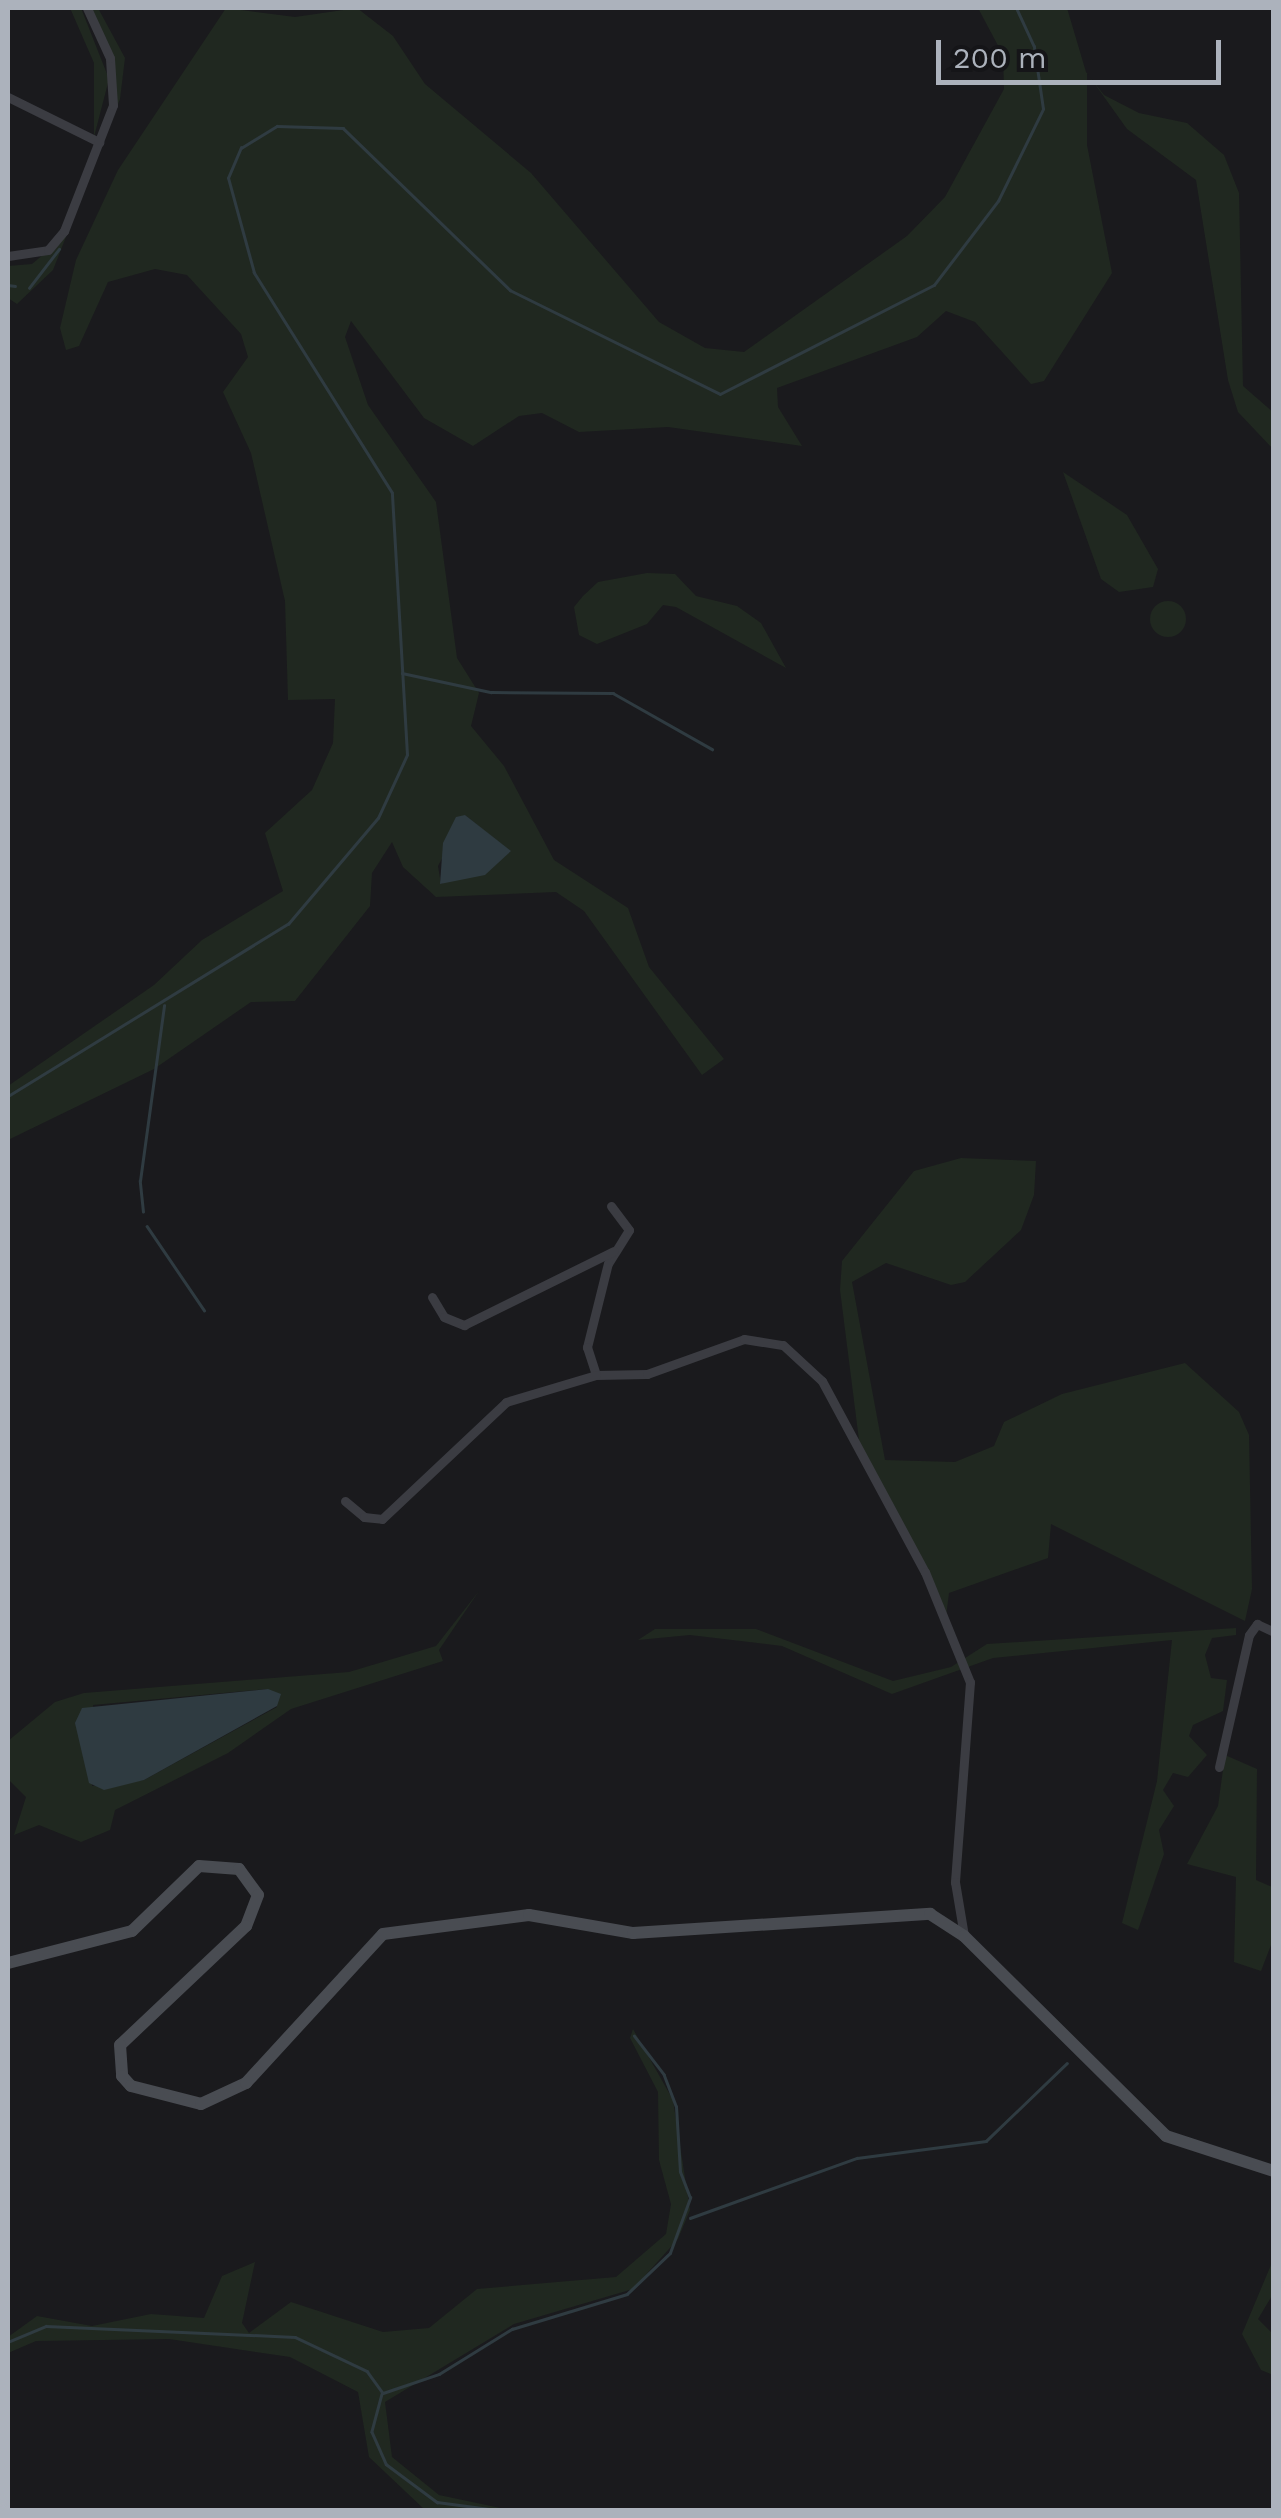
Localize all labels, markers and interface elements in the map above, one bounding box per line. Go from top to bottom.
scale bar [941,20,1226,82]
text: 200 m [953,40,1047,75]

